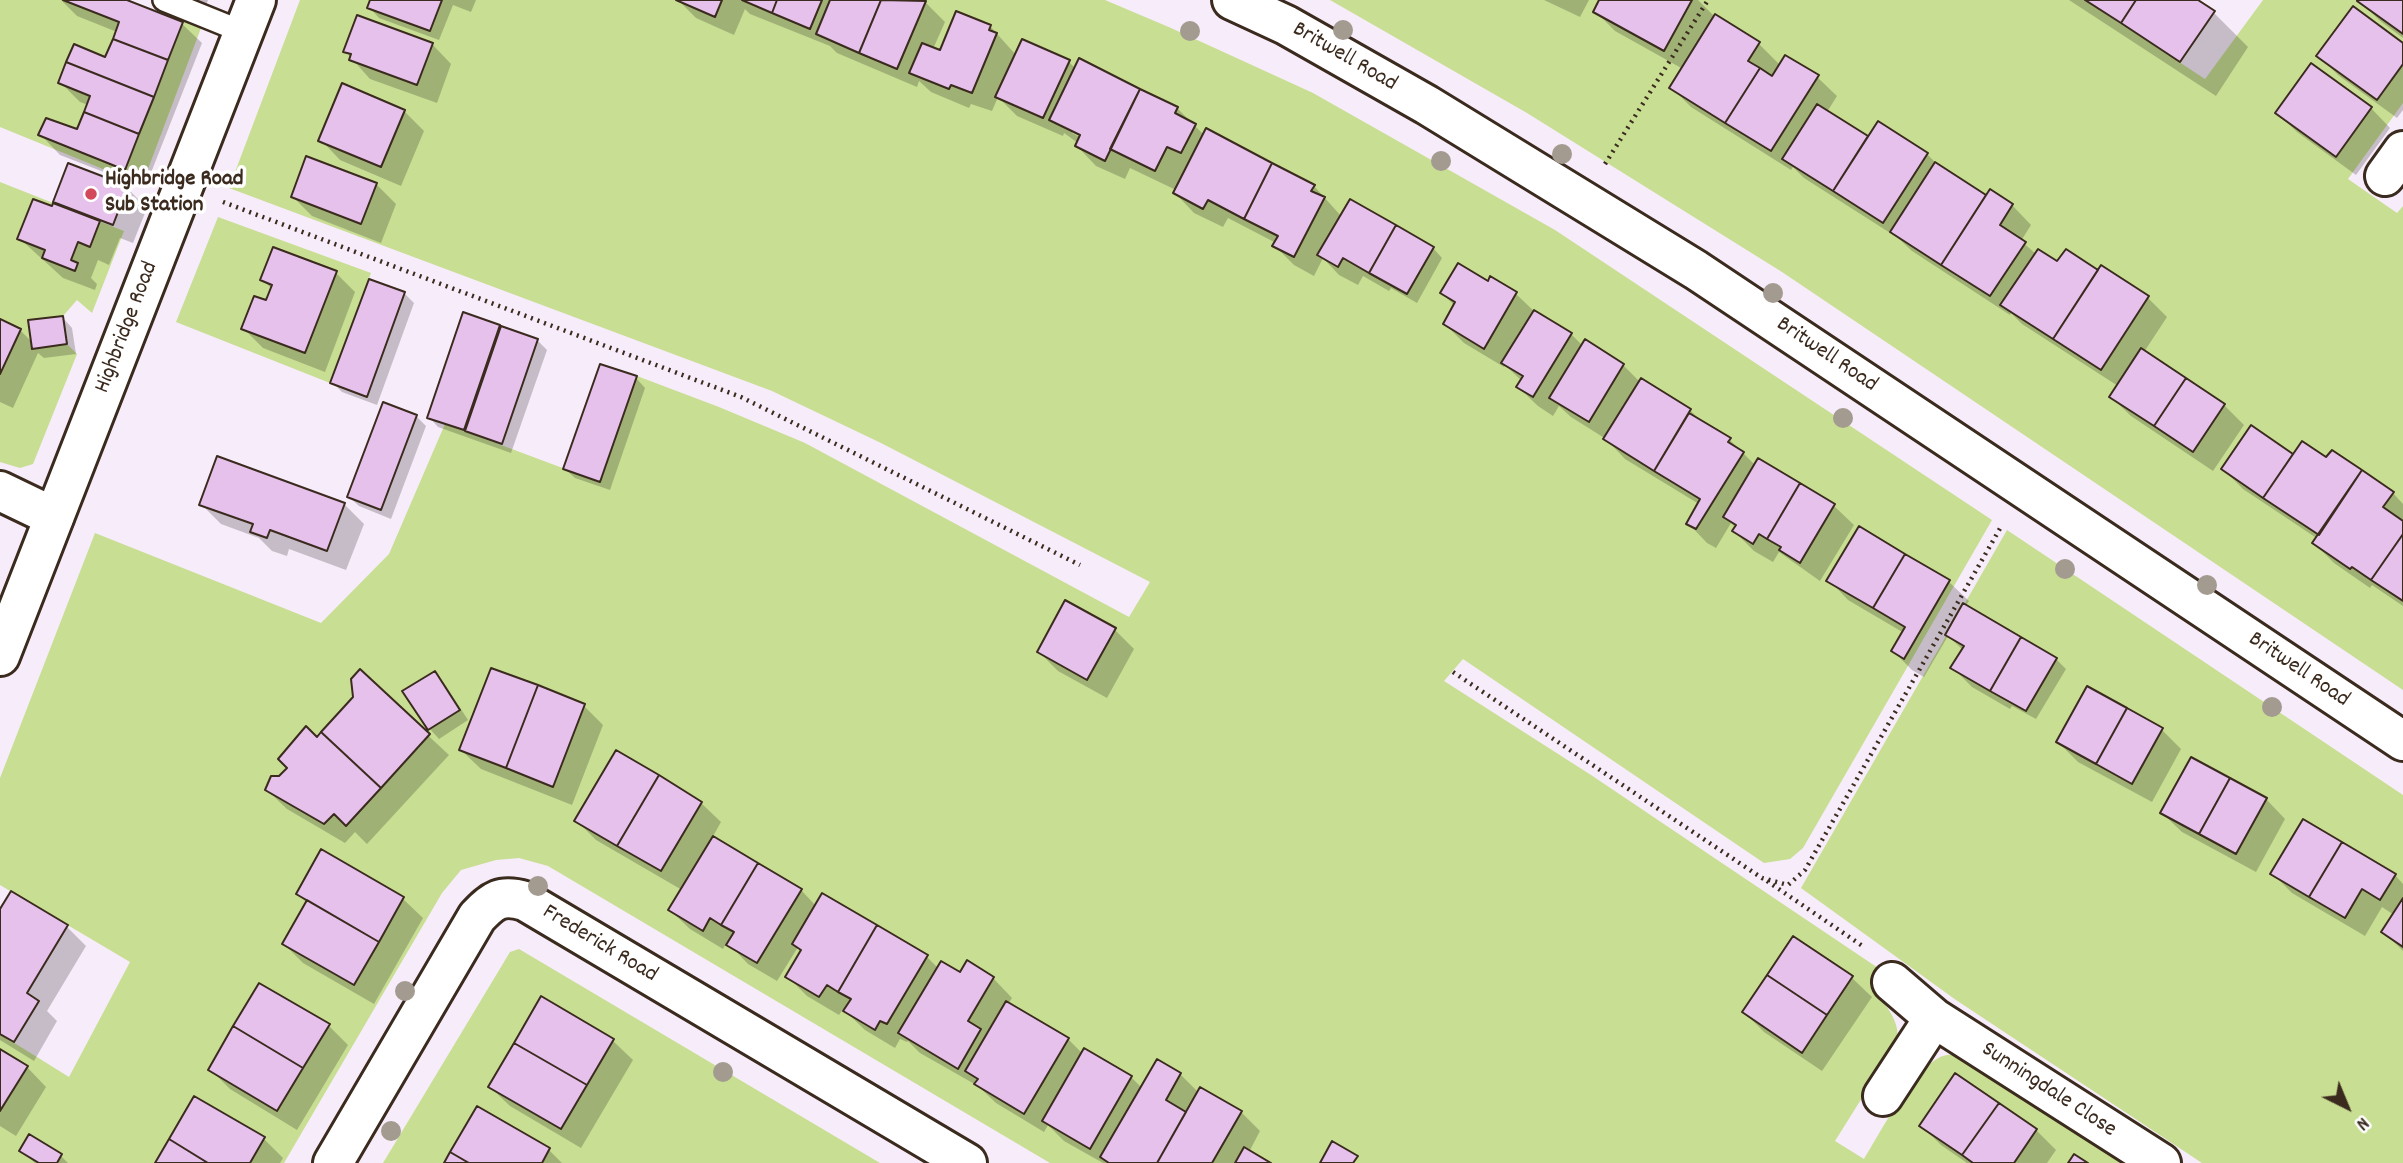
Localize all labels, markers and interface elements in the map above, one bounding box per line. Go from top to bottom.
street label: Britwell Road [1287,17,1401,99]
place label: Highbridge Road Sub Station [105,167,244,221]
marker: Highbridge Road Sub Station [83,186,99,202]
street label: Highbridge Road [90,258,166,398]
street label: Britwell Road [1770,312,1882,400]
street label: Britwell Road [2242,627,2354,715]
street label: Frederick Road [536,900,662,990]
street label: Sunningdale Close [1975,1037,2121,1145]
north arrow [2312,1072,2382,1142]
text: N [2349,1110,2374,1136]

